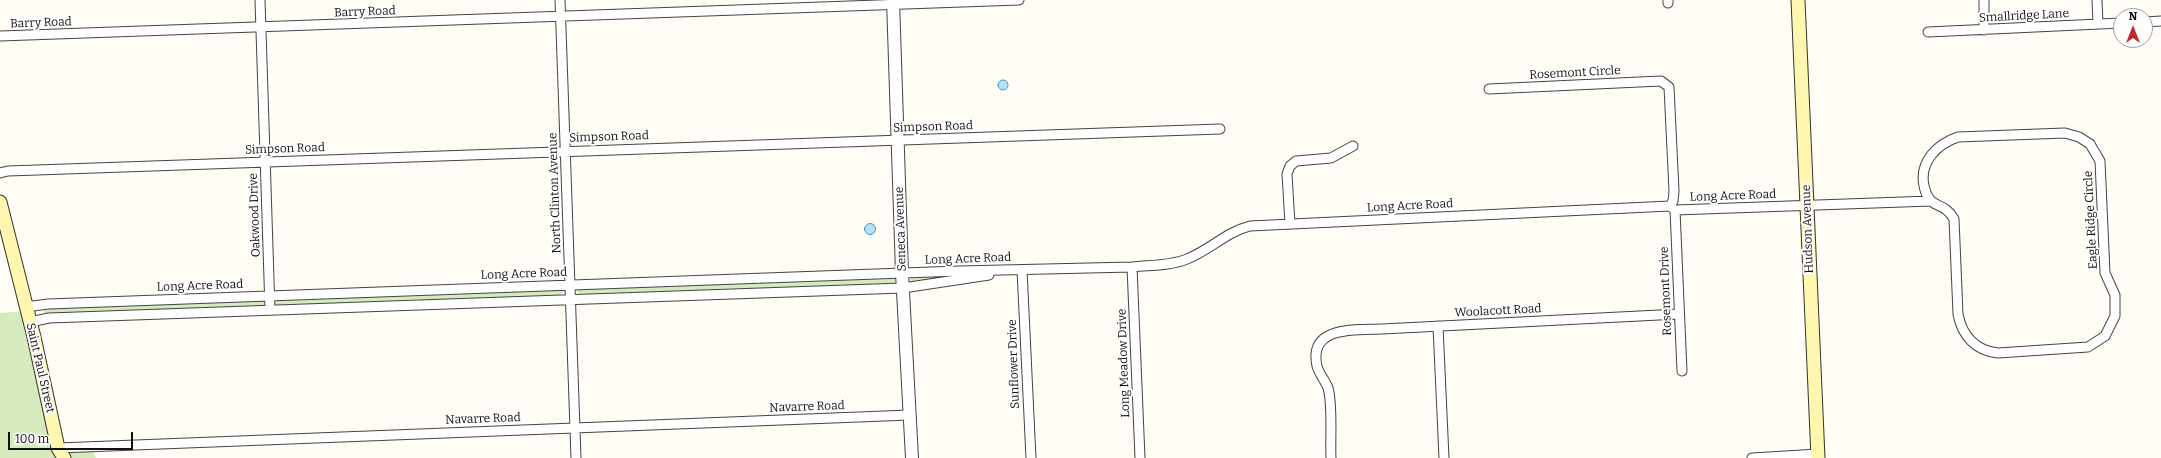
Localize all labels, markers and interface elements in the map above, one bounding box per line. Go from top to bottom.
street label: Barry Road [334,4,396,20]
street label: Smallridge Lane [1979,6,2069,26]
north arrow [2113,8,2153,48]
text: N [2129,10,2137,23]
street label: Barry Road [10,15,72,31]
street label: Rosemont Circle [1529,63,1621,83]
street label: Simpson Road [893,118,973,136]
street label: Simpson Road [569,128,649,146]
street label: North Clinton Avenue [546,132,564,254]
street label: Simpson Road [245,140,325,158]
street label: Eagle Ridge Circle [2081,170,2101,270]
street label: Oakwood Drive [246,173,264,257]
street label: Hudson Avenue [1799,184,1817,274]
street label: Seneca Avenue [892,186,910,272]
street label: Long Acre Road [1690,187,1776,205]
street label: Long Acre Road [1366,197,1454,215]
street label: Rosemont Drive [1657,246,1675,336]
street label: Long Acre Road [925,250,1011,268]
street label: Long Acre Road [481,265,567,283]
street label: Long Acre Road [157,277,243,295]
street label: Woolacott Road [1454,302,1542,320]
street label: Long Meadow Drive [1115,308,1133,418]
street label: Sunflower Drive [1005,319,1023,409]
street label: Saint Paul Street [23,322,57,414]
street label: Navarre Road [769,398,845,416]
street label: Navarre Road [445,410,521,428]
scale bar [10,424,135,450]
text: 100 m [15,432,49,446]

